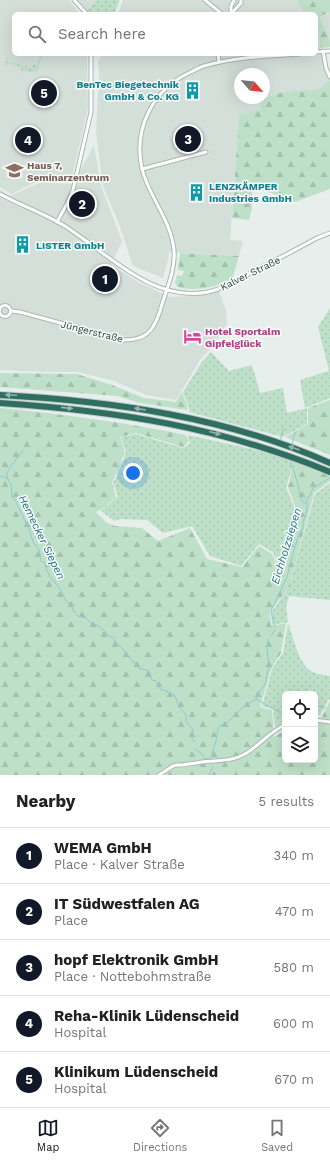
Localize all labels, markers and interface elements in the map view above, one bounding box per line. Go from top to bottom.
search box [12,12,318,56]
icon: search [26,23,48,45]
text: Search here [58,25,146,43]
north arrow [234,68,270,104]
pin: 5 [31,78,57,108]
place label: BenTec Biegetechnik GmbH & Co. KG [76,79,180,102]
building icon: BenTec Biegetechnik GmbH & Co. KG [182,80,202,100]
pin: 3 [175,124,201,154]
pin: 4 [15,125,41,155]
place label: Haus 7, Seminarzentrum [27,160,109,183]
school or university icon: Haus 7, Seminarzentrum [4,161,24,181]
place label: LENZKÄMPER Industries GmbH [209,181,292,204]
building icon: LENZKÄMPER Industries GmbH [186,182,206,202]
pin: 2 [69,189,95,219]
building icon: LISTER GmbH [13,235,33,255]
place label: LISTER GmbH [36,240,104,251]
street label: Kalver Straße [218,254,282,293]
pin: 1 [92,264,118,294]
street label: Jüngerstraße [60,318,124,345]
place label: Hotel Sportalm Gipfelglück [205,326,280,349]
hotel icon: Hotel Sportalm Gipfelglück [182,327,202,347]
one-way arrow [5,392,17,399]
one-way arrow [61,405,73,412]
one-way arrow [134,406,146,412]
one-way arrow [209,431,221,437]
one-way arrow [287,445,299,451]
your location [123,463,143,483]
water label: Hemecker Siepen [16,493,68,581]
water label: Eichholzsiepen [269,507,304,586]
map controls [282,691,318,763]
button: locate [282,691,318,727]
button: layers [282,727,318,763]
text: Nearby [16,791,75,811]
text: 5 results [259,794,314,809]
text: WEMA GmbH [54,839,152,857]
text: 1 [26,848,32,863]
text: 340 m [274,848,314,863]
text: Place · Kalver Straße [54,857,185,872]
text: IT Südwestfalen AG [54,895,200,913]
text: 2 [25,904,33,919]
text: 470 m [275,904,314,919]
text: Place [54,913,88,928]
text: hopf Elektronik GmbH [54,951,219,969]
text: 3 [25,960,33,975]
text: 580 m [274,960,314,975]
text: Place · Nottebohmstraße [54,969,211,984]
text: Reha-Klinik Lüdenscheid [54,1007,239,1025]
text: 4 [25,1016,33,1031]
text: 600 m [273,1016,314,1031]
text: Hospital [54,1025,106,1040]
text: Klinikum Lüdenscheid [54,1063,218,1081]
text: 5 [25,1072,33,1087]
text: 670 m [274,1072,314,1087]
text: Hospital [54,1081,106,1096]
tab: Map [37,1117,59,1154]
tab: Directions [133,1117,187,1154]
tab: Saved [261,1117,293,1154]

